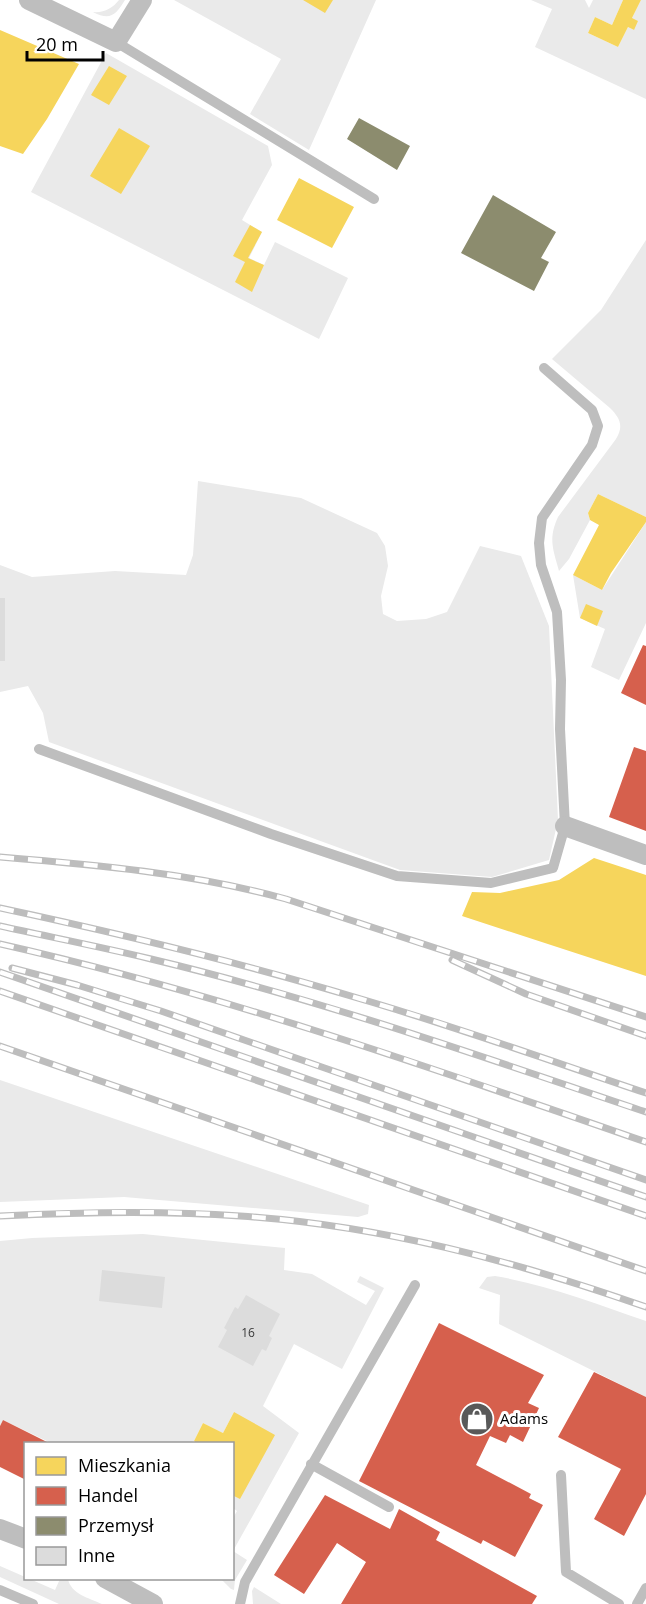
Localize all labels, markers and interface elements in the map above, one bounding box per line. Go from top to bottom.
scale bar [27,24,104,62]
text: 20 m [36,32,78,56]
house number: 16 [241,1324,255,1341]
shop icon: Adams [459,1401,495,1437]
place label: Adams [500,1408,548,1428]
legend [24,1442,234,1580]
text: Mieszkania [78,1453,171,1477]
text: Handel [78,1483,138,1507]
text: Przemysł [78,1513,154,1537]
text: Inne [78,1543,115,1567]

